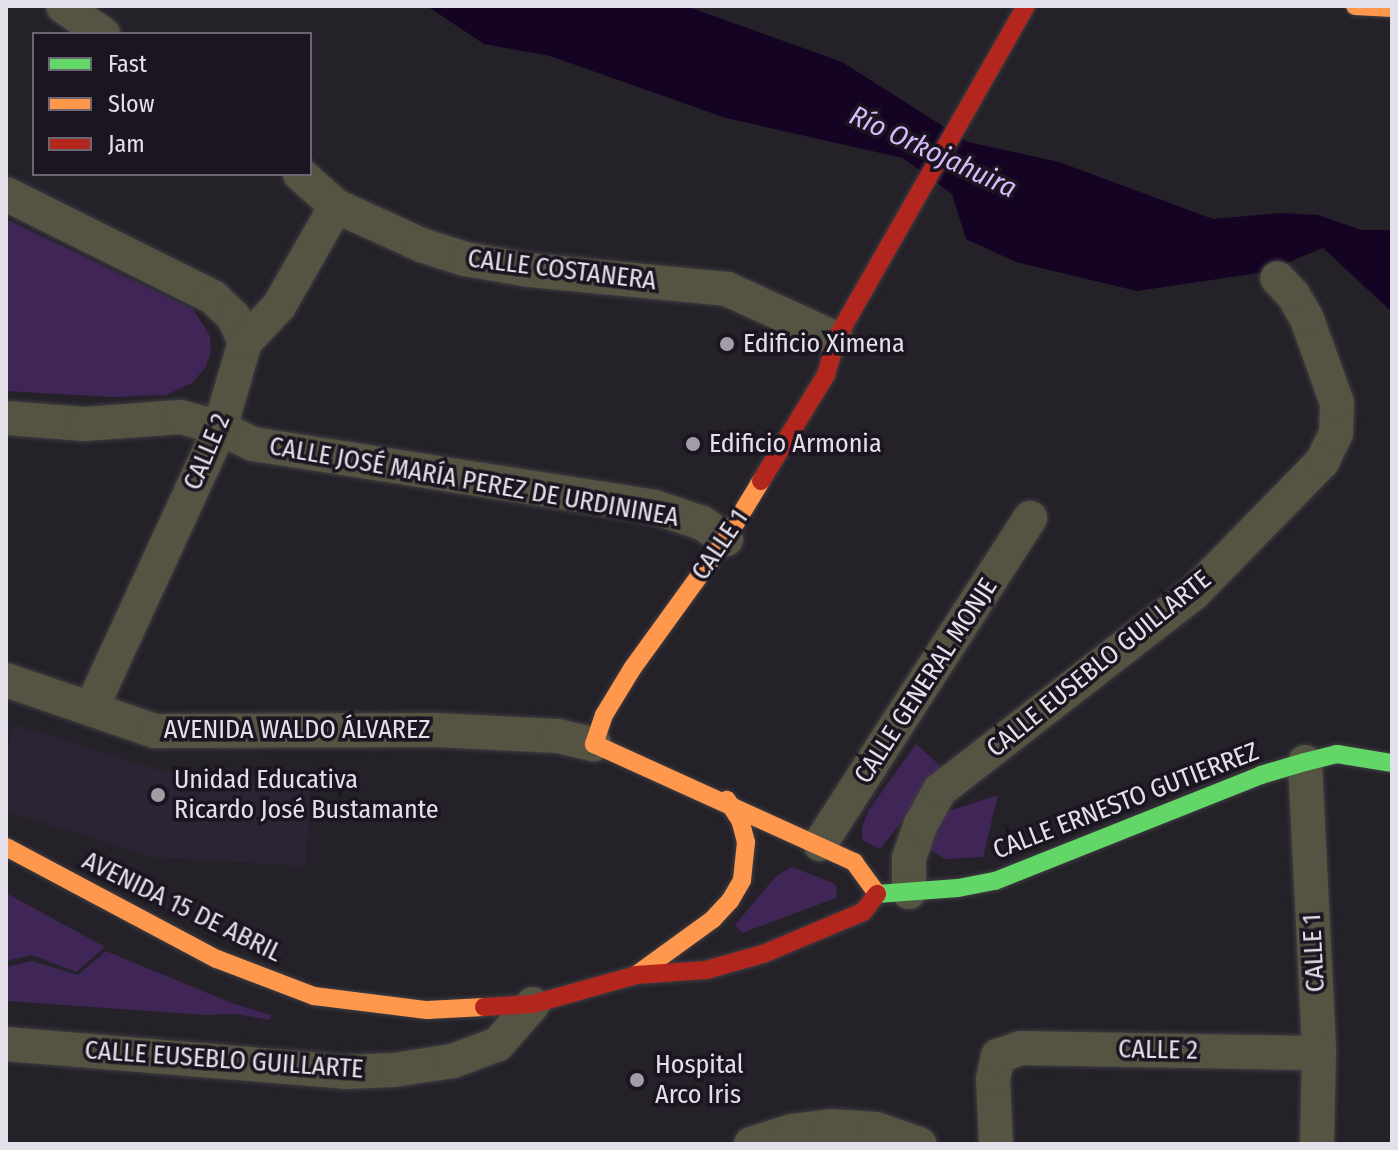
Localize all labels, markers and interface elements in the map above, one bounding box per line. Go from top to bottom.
legend [32,32,312,176]
text: Fast [108,50,147,78]
text: Slow [108,90,154,118]
water label: Río Orkojahuira [844,99,1022,205]
text: Jam [108,130,145,158]
street label: CALLE COSTANERA [466,243,658,297]
place label: Edificio Ximena [743,328,905,360]
marker: Edificio Ximena [718,335,736,353]
street label: CALLE 2 [177,409,237,495]
place label: Edificio Armonia [709,428,882,460]
street label: CALLE JOSÉ MARÍA PEREZ DE URDININEA [267,431,681,533]
marker: Edificio Armonia [684,435,702,453]
street label: CALLE 1 [685,504,755,586]
street label: CALLE EUSEBLO GUILLARTE [981,564,1217,764]
street label: CALLE GENERAL MONJE [848,573,1004,789]
street label: AVENIDA WALDO ÁLVAREZ [164,714,430,746]
street label: CALLE ERNESTO GUTIERREZ [989,736,1263,866]
place label: Unidad Educativa Ricardo José Bustamante [174,764,439,826]
marker: Unidad Educativa Ricardo José Bustamante [149,786,167,804]
street label: AVENIDA 15 DE ABRIL [77,845,287,969]
street label: CALLE 1 [1296,913,1332,993]
street label: CALLE 2 [1118,1034,1198,1066]
street label: CALLE EUSEBLO GUILLARTE [84,1035,364,1085]
place label: Hospital Arco Iris [655,1049,744,1110]
marker: Hospital Arco Iris [626,1069,648,1091]

